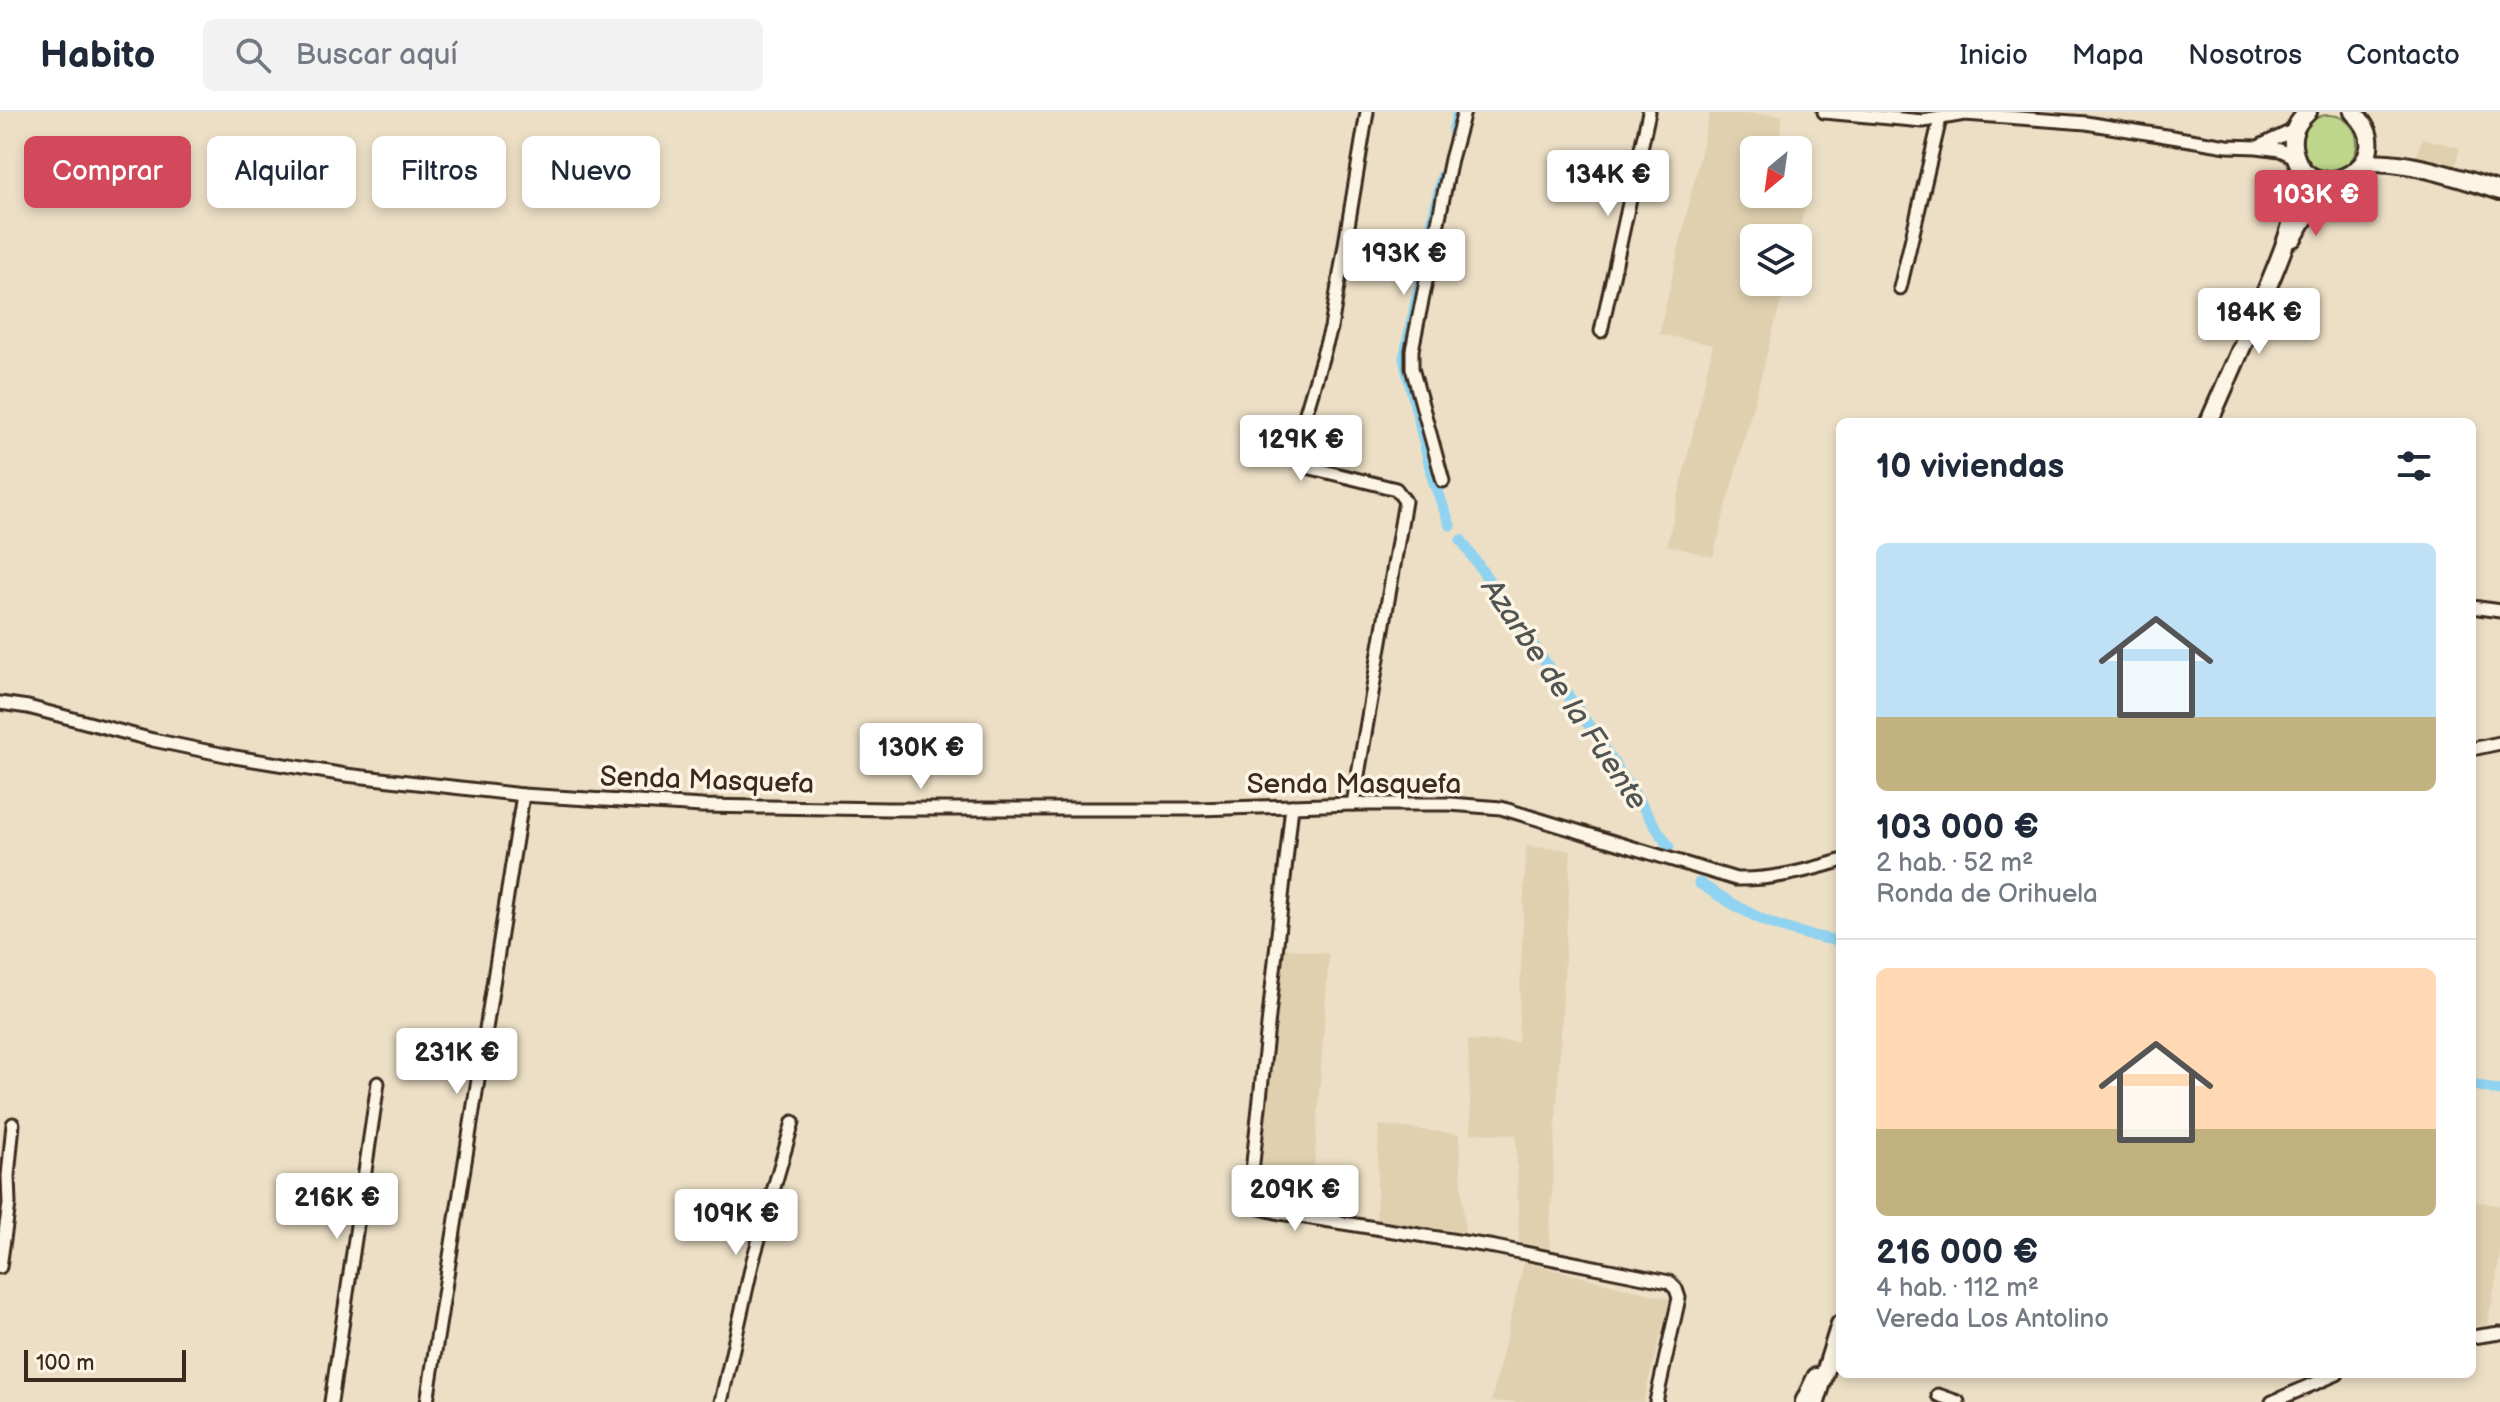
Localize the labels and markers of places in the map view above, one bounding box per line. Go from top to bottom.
pin: 134K € [1543,150,1673,218]
pin: 103K € [2251,170,2381,238]
pin: 193K € [1339,229,1469,297]
pin: 184K € [2194,288,2324,356]
pin: 129K € [1236,415,1366,483]
pin: 130K € [856,723,986,791]
pin: 231K € [392,1028,522,1096]
pin: 209K € [1230,1165,1360,1233]
pin: 216K € [272,1173,402,1241]
pin: 109K € [671,1189,801,1257]

